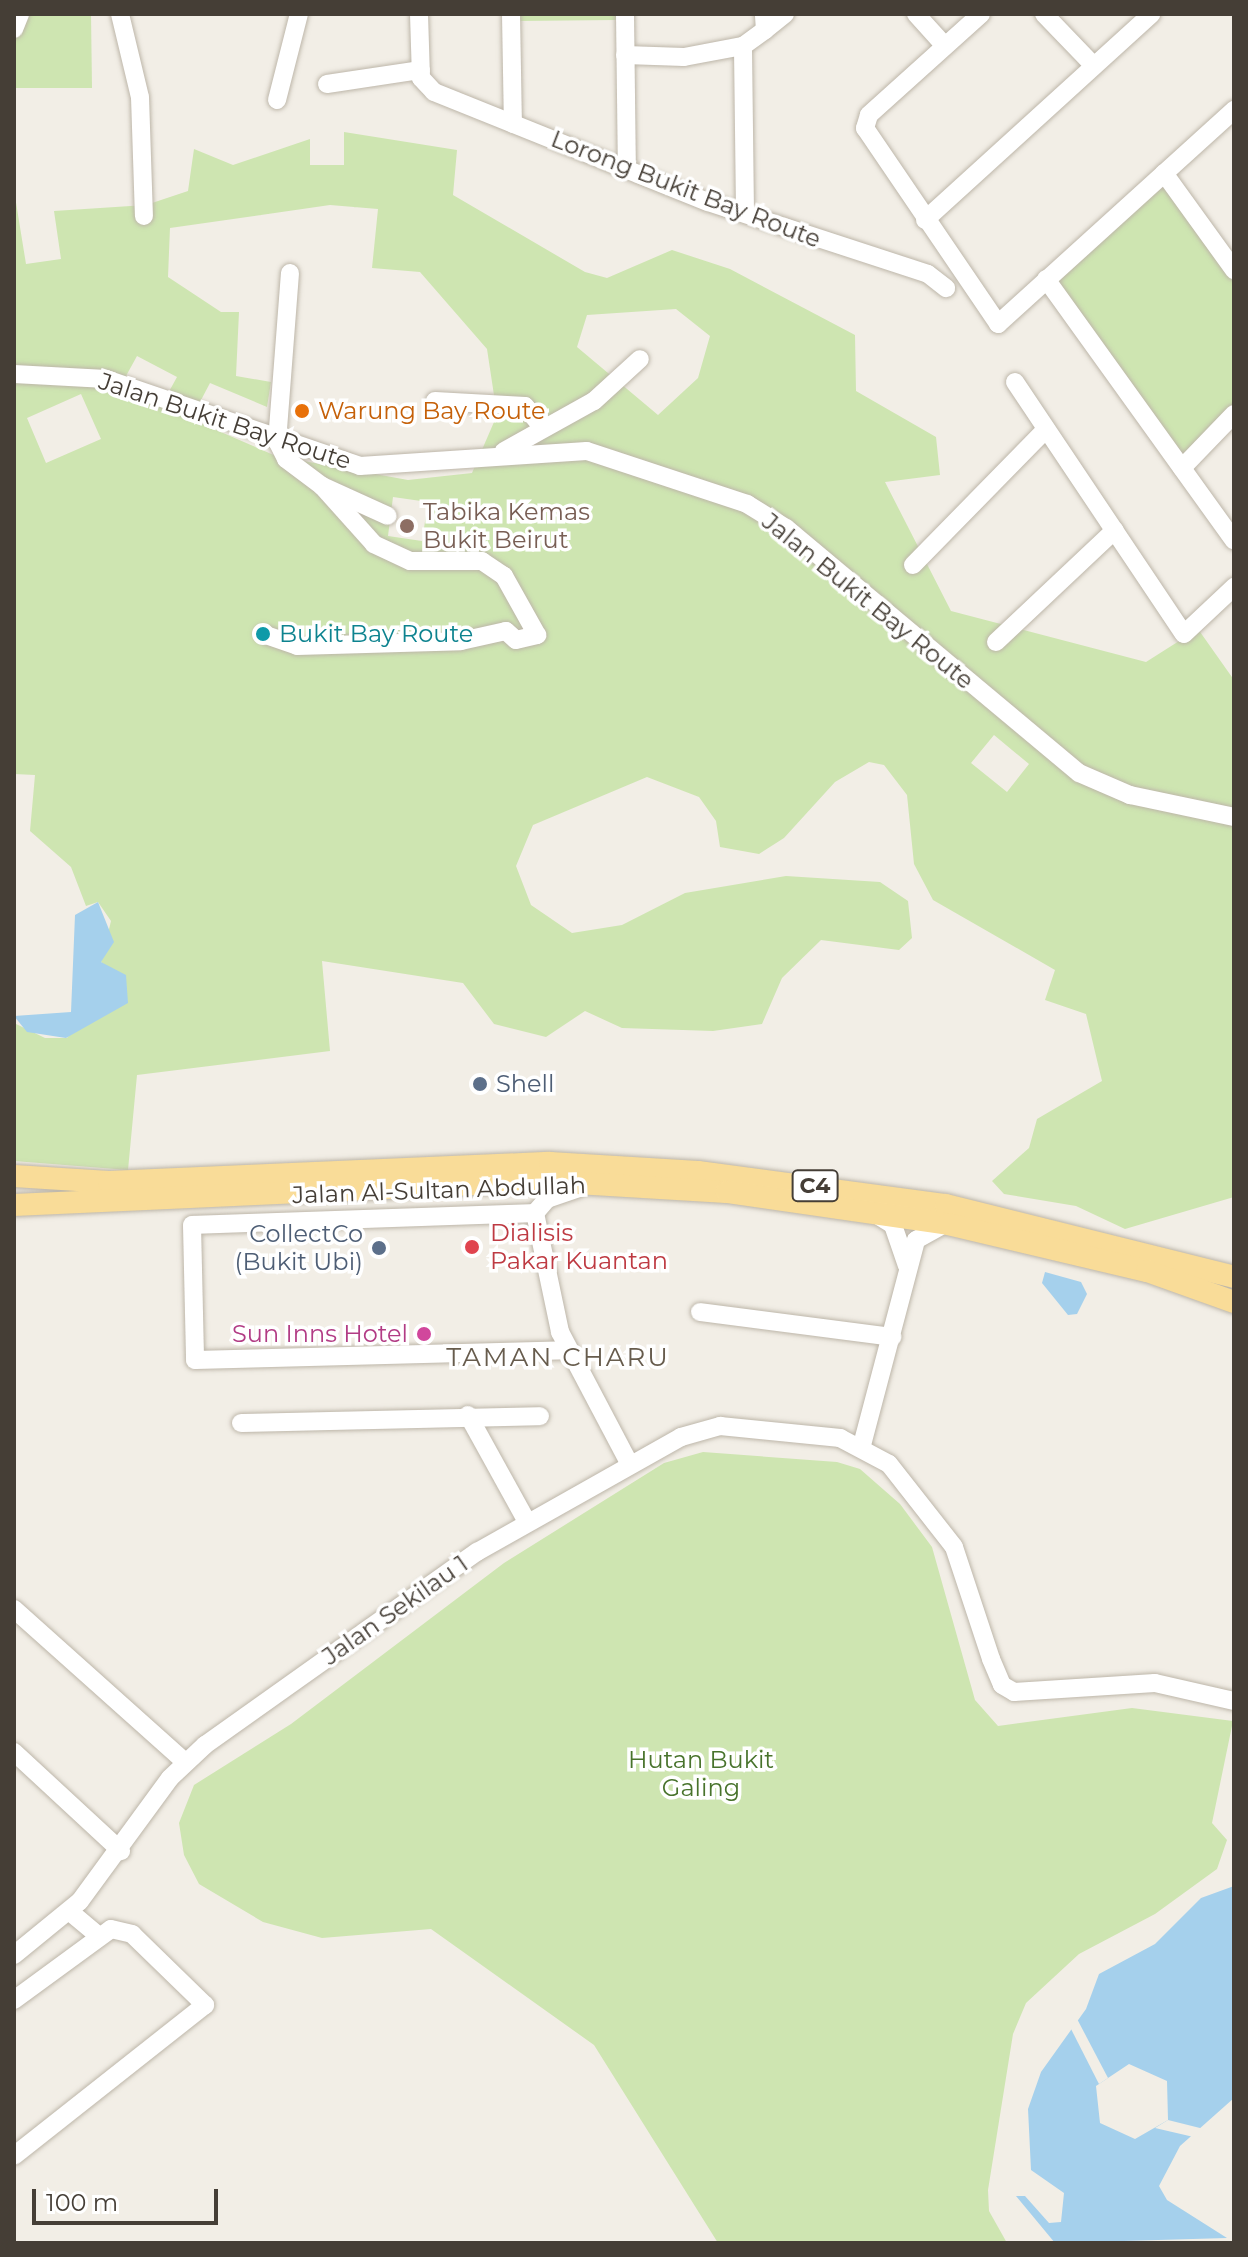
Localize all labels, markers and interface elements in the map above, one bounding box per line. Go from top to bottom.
street label: Lorong Bukit Bay Route [547,124,825,254]
street label: Jalan Bukit Bay Route [95,367,355,475]
place label: Warung Bay Route [318,397,546,425]
marker: Warung Bay Route [293,402,311,420]
place label: Tabika Kemas Bukit Beirut [423,498,590,554]
street label: Jalan Bukit Bay Route [757,507,979,695]
marker: Tabika Kemas Bukit Beirut [398,517,416,535]
place label: Bukit Bay Route [279,620,473,648]
marker: Bukit Bay Route [254,625,272,643]
place label: Shell [496,1070,554,1098]
marker: Shell [471,1075,489,1093]
road number: C4 [791,1168,839,1204]
street label: Jalan Al-Sultan Abdullah [292,1170,586,1210]
place label: Dialisis Pakar Kuantan [490,1219,668,1275]
place label: CollectCo (Bukit Ubi) [235,1220,363,1276]
marker: Dialisis Pakar Kuantan [461,1236,483,1258]
marker: CollectCo (Bukit Ubi) [370,1239,388,1257]
place label: Sun Inns Hotel [232,1320,408,1348]
marker: Sun Inns Hotel [415,1325,433,1343]
district label: TAMAN CHARU [446,1342,670,1374]
street label: Jalan Sekilau 1 [317,1549,473,1671]
park label: Hutan Bukit Galing [628,1746,774,1802]
scale bar [36,2173,222,2223]
text: 100 m [46,2188,118,2217]

